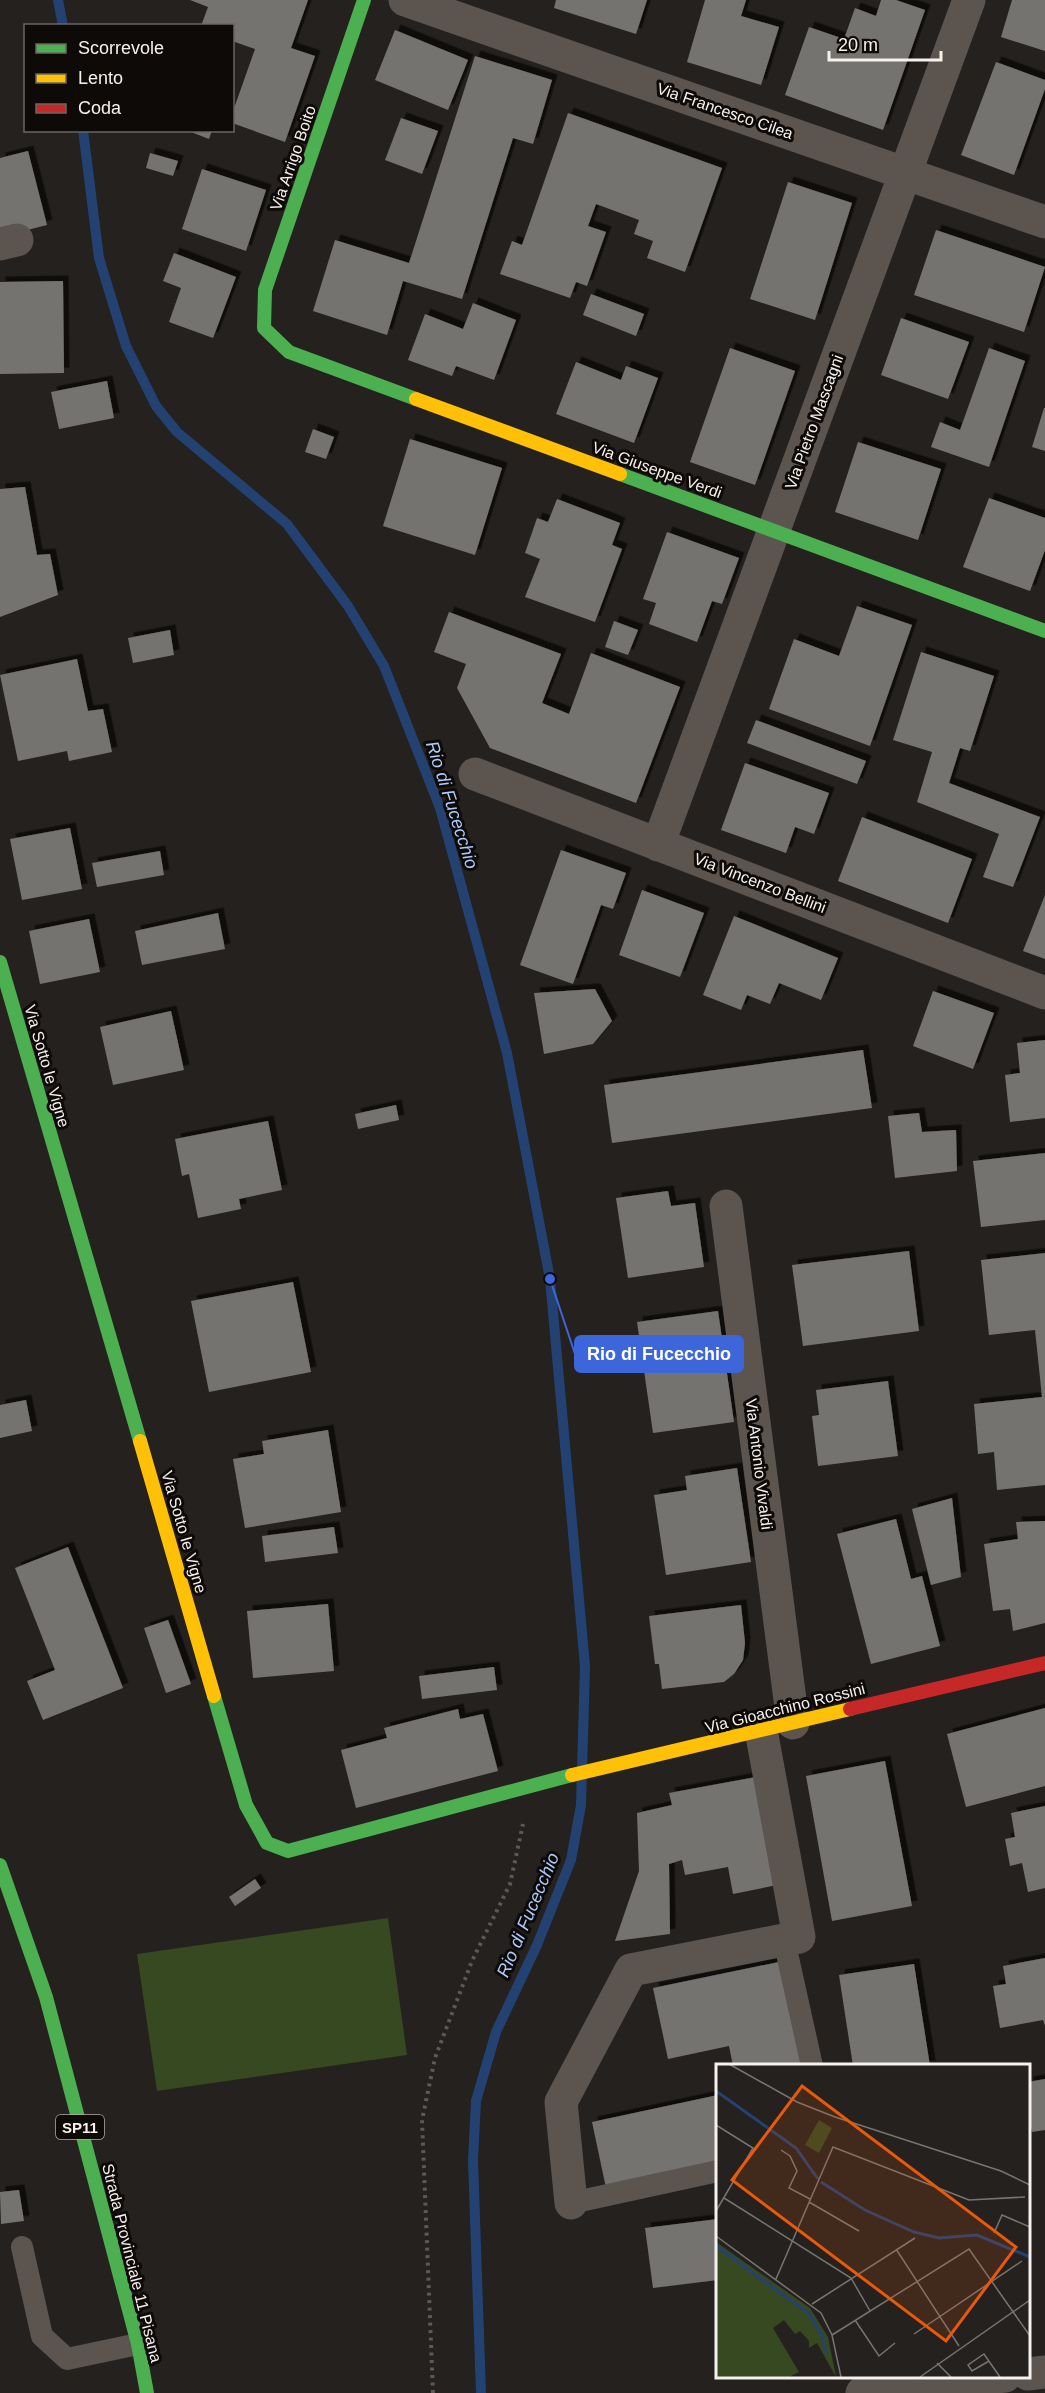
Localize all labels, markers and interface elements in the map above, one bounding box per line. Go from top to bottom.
legend [24,24,234,132]
scale bar [829,24,942,62]
text: 20 m [838,35,878,55]
text: Scorrevole [78,38,164,58]
text: Lento [78,68,123,88]
street label: Via Francesco Cilea [655,80,795,142]
text: Coda [78,98,122,118]
street label: Via Arrigo Boito [267,103,319,213]
street label: Via Pietro Mascagni [782,352,846,492]
street label: Via Giuseppe Verdi [590,439,724,501]
water label: Rio di Fucecchio [422,739,482,871]
street label: Via Vincenzo Bellini [692,850,828,916]
street label: Via Sotto le Vigne [21,1003,73,1129]
callout: Rio di Fucecchio [575,1336,743,1372]
text: Rio di Fucecchio [587,1344,731,1364]
street label: Via Antonio Vivaldi [743,1397,775,1531]
street label: Via Sotto le Vigne [158,1469,210,1595]
street label: Via Gioacchino Rossini [703,1680,867,1736]
water label: Rio di Fucecchio [493,1850,563,1980]
inset map [716,2064,1030,2378]
road number: SP11 [56,2115,104,2139]
street label: Strada Provinciale 11 Pisana [99,2162,165,2364]

